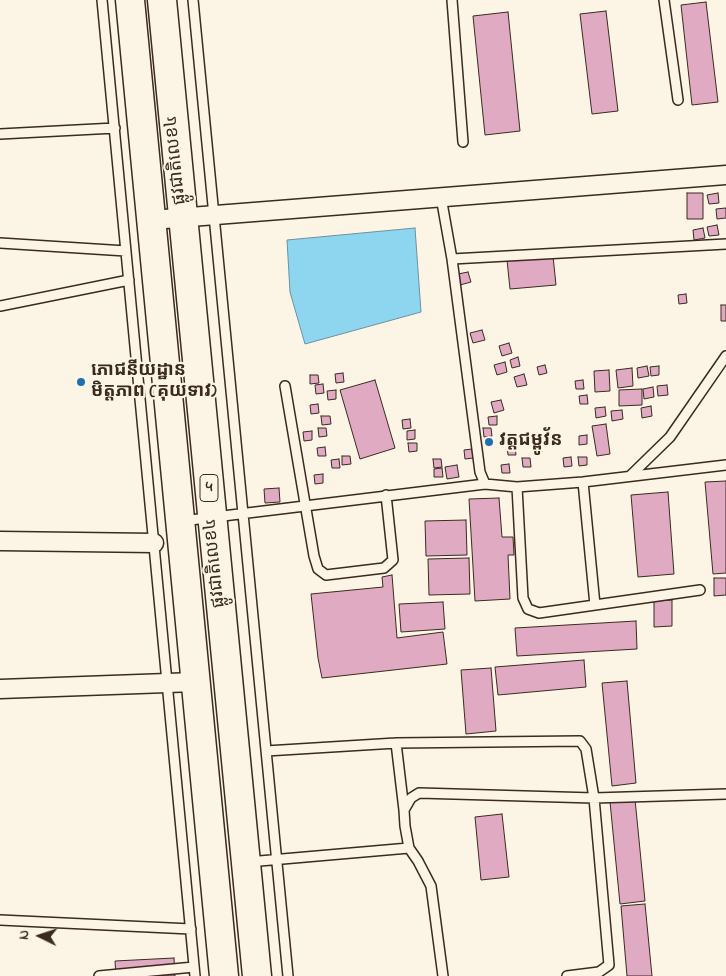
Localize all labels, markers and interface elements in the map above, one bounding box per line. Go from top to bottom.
street label: ផ្លូវជាតិលេខ៤ [162,114,192,206]
place label: ភោជនីយដ្ឋាន មិត្តភាព (គុយទាវ) [91,361,217,404]
marker: ភោជនីយដ្ឋាន មិត្តភាព (គុយទាវ) [75,376,87,388]
place label: វត្តជម្ពូវ័ន [499,431,562,453]
marker: វត្តជម្ពូវ័ន [483,436,495,448]
road number: 4 [200,474,218,502]
street label: ផ្លូវជាតិលេខ៤ [201,517,231,609]
north arrow [15,911,65,961]
text: N [14,929,35,940]

